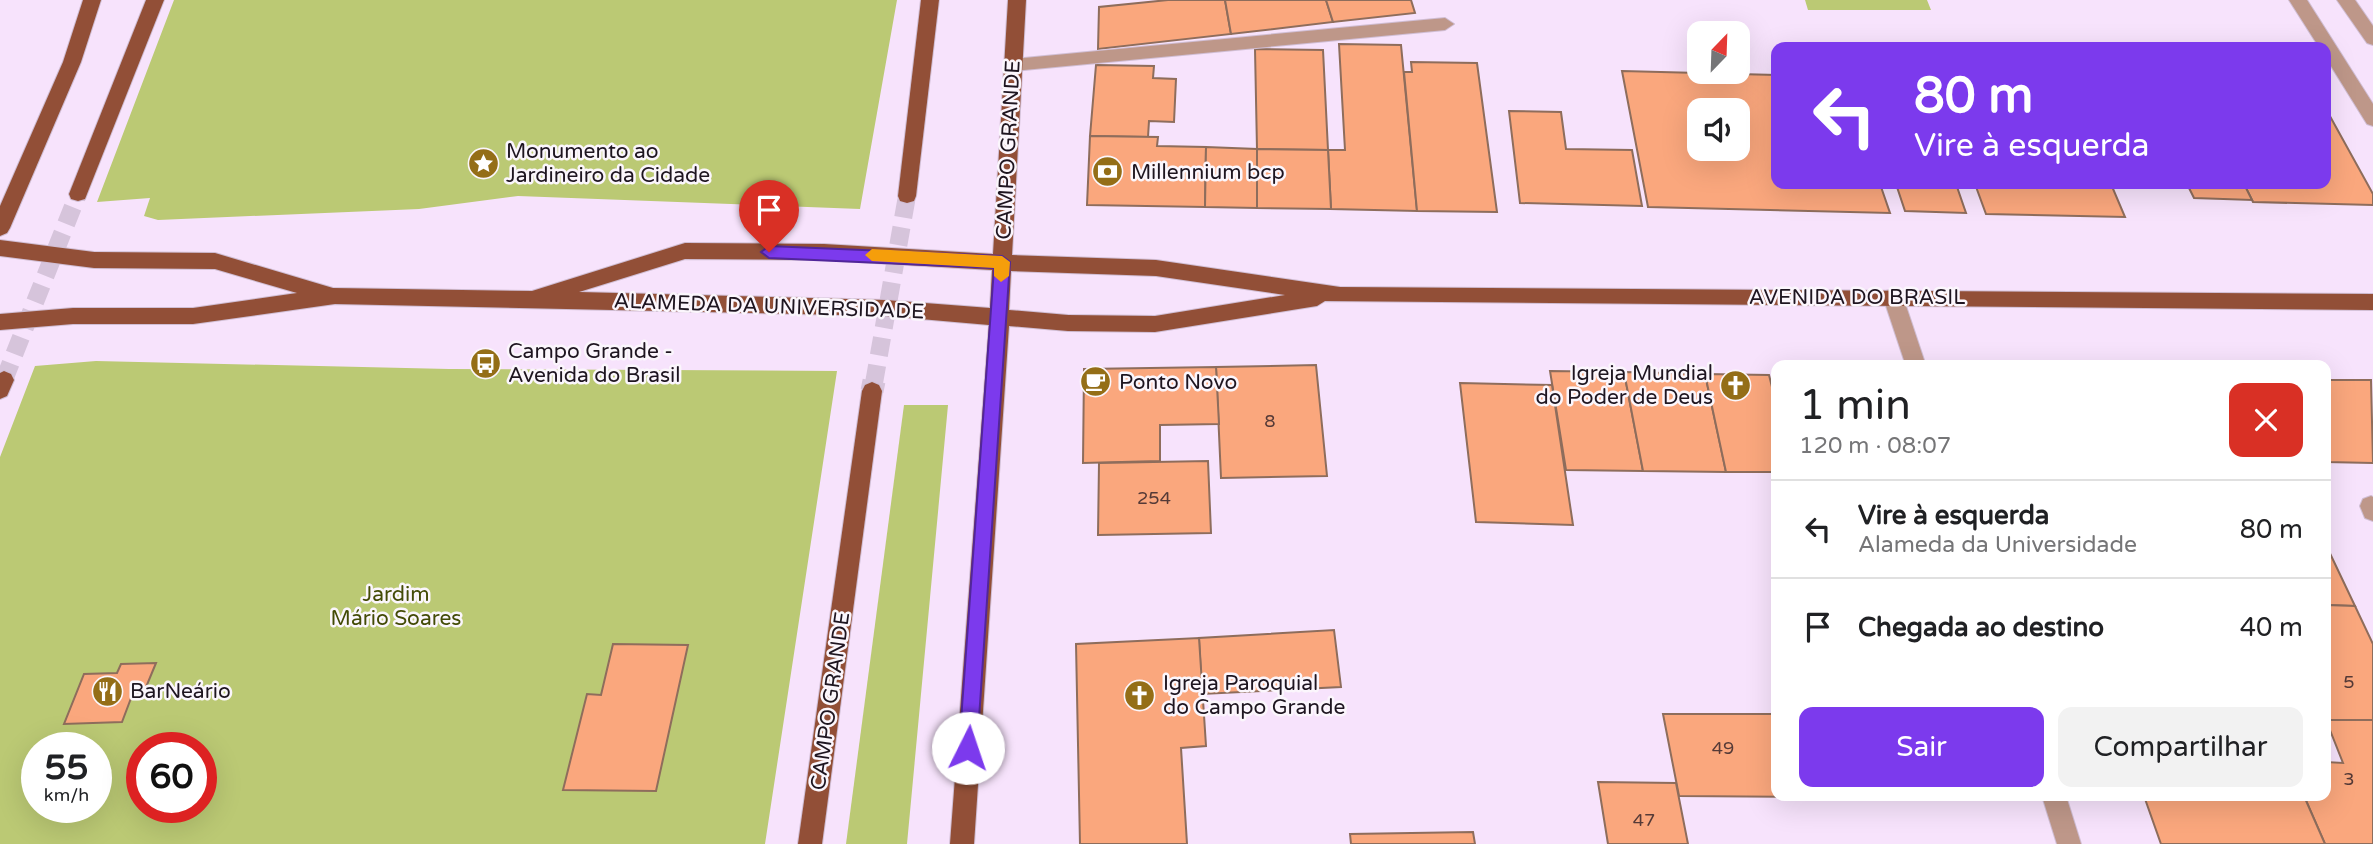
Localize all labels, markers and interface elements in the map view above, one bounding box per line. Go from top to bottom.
north arrow [1687,21,1750,84]
map controls [1687,21,1750,161]
street label: CAMPO GRANDE [991,60,1026,240]
text: 80 m [1914,67,2033,126]
icon: left [1799,70,1890,161]
button: sound [1687,98,1750,161]
text: Vire à esquerda [1914,127,2150,165]
place label: Monumento ao Jardineiro da Cidade [506,139,710,188]
place icon: Monumento ao Jardineiro da Cidade [466,146,500,180]
bank icon: Millennium bcp [1091,155,1125,189]
place label: Millennium bcp [1131,160,1285,185]
pin [739,180,799,252]
icon: arrive [750,191,788,229]
street label: AVENIDA DO BRASIL [1749,285,1965,310]
street label: ALAMEDA DA UNIVERSIDADE [613,289,925,324]
place label: Campo Grande - Avenida do Brasil [508,339,681,388]
bus stop icon: Campo Grande - Avenida do Brasil [468,346,502,380]
place label: Igreja Mundial do Poder de Deus [1536,361,1713,410]
cafe icon: Ponto Novo [1079,365,1113,399]
church icon: Igreja Mundial do Poder de Deus [1719,368,1753,402]
place label: Ponto Novo [1119,370,1237,395]
text: 1 min [1799,380,1911,431]
button: close [2229,383,2303,457]
house number: 8 [1264,410,1276,432]
text: 120 m · 08:07 [1799,432,1951,460]
house number: 254 [1137,487,1171,509]
text: Vire à esquerda [1858,500,2049,531]
icon: left [1799,510,1837,548]
text: 80 m [2240,514,2303,545]
text: Alameda da Universidade [1858,531,2137,559]
park label: Jardim Mário Soares [331,582,461,631]
icon: arrive [1799,608,1837,646]
street label: CAMPO GRANDE [806,610,855,792]
text: Chegada ao destino [1858,612,2104,643]
text: 40 m [2240,612,2303,643]
place label: Igreja Paroquial do Campo Grande [1163,671,1345,720]
house number: 5 [2343,671,2355,693]
restaurant icon: BarNeário [90,674,124,708]
church icon: Igreja Paroquial do Campo Grande [1123,678,1157,712]
place label: BarNeário [130,679,231,704]
button: Sair [1799,707,2044,787]
button: Compartilhar [2058,707,2303,787]
position arrow [931,711,1005,785]
speed limit sign: 60 [126,732,217,823]
house number: 49 [1712,737,1734,759]
text: 55 [45,747,88,789]
house number: 3 [2343,768,2355,790]
text: km/h [44,784,89,806]
house number: 47 [1633,809,1655,831]

